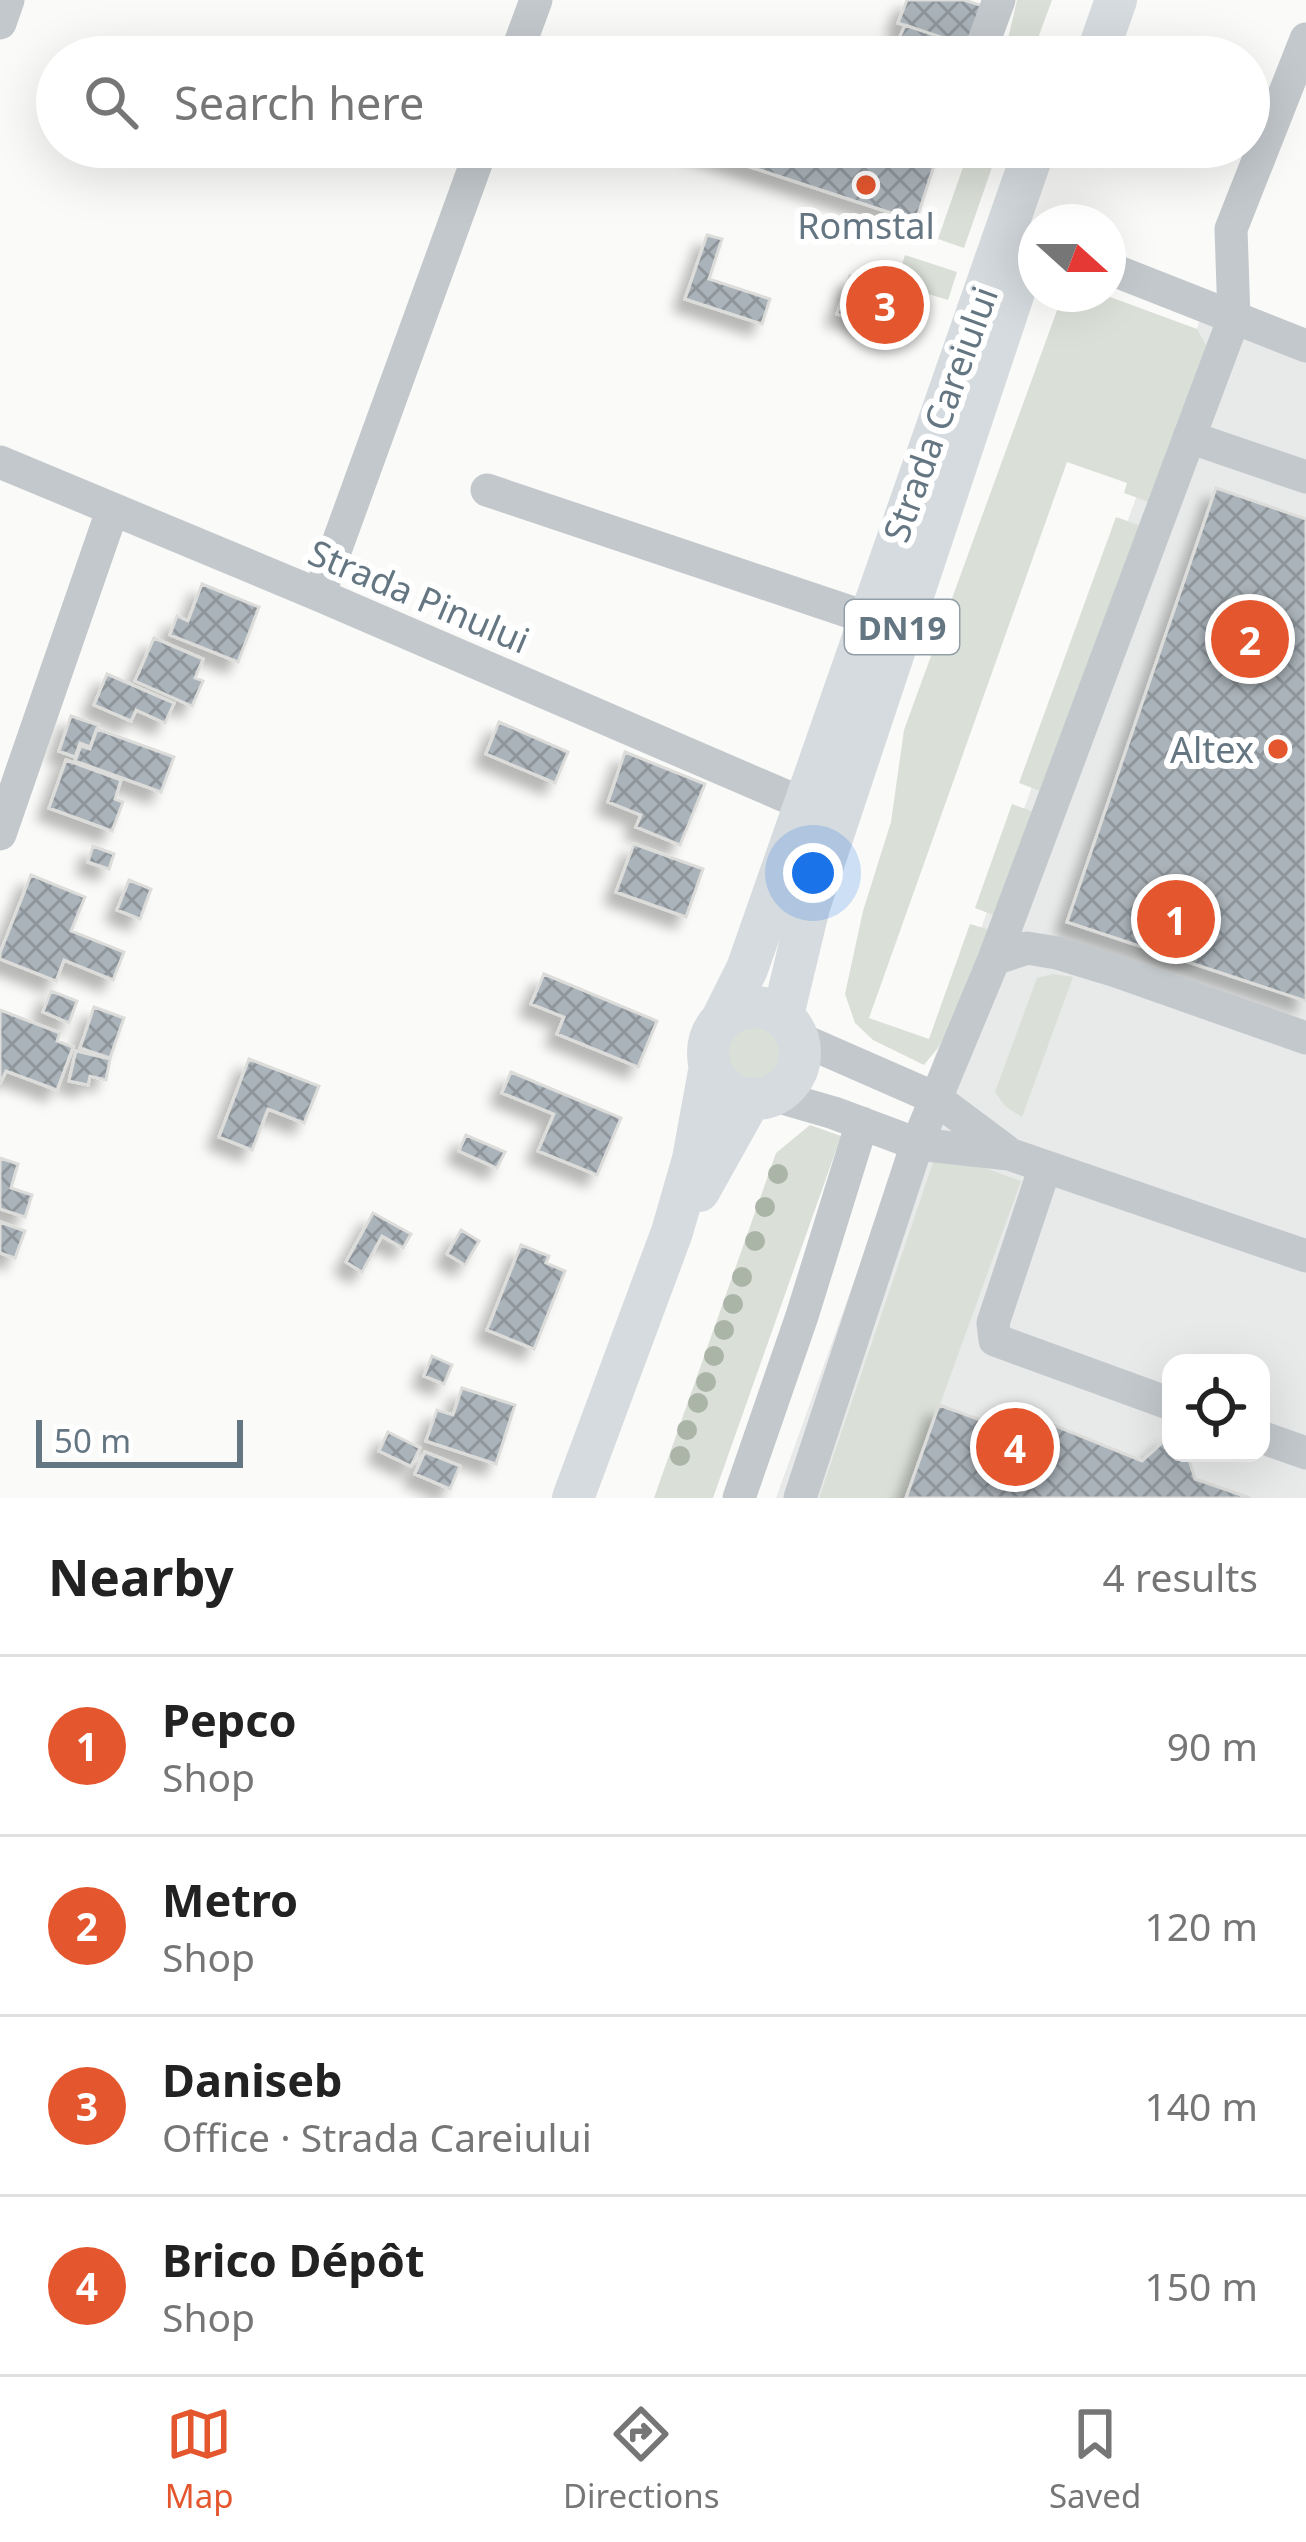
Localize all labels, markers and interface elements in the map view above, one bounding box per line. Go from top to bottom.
search box [36,36,1270,168]
icon: search [78,69,144,135]
text: Search here [174,72,424,133]
marker: Romstal [853,172,879,198]
place label: Romstal [797,201,935,250]
north arrow [1018,204,1126,312]
pin: 3 [846,260,924,350]
street label: Strada Careiului [871,279,1009,549]
street label: Strada Pinului [301,527,537,665]
pin: 2 [1211,594,1289,684]
road number: DN19 [845,600,959,654]
place label: Altex [1170,725,1254,774]
marker: Altex [1265,736,1291,762]
your location [783,843,843,903]
pin: 1 [1137,874,1215,964]
map controls [1162,1354,1270,1462]
button: locate [1162,1354,1270,1462]
pin: 4 [976,1402,1054,1492]
scale bar [36,1414,243,1467]
text: 50 m [54,1418,131,1463]
text: Nearby [48,1541,234,1611]
text: 4 results [1103,1550,1258,1603]
text: Pepco [162,1689,297,1750]
text: 1 [76,1719,98,1772]
text: 90 m [1167,1719,1258,1772]
text: Shop [162,1750,255,1803]
text: Metro [162,1869,298,1930]
text: 2 [76,1899,98,1952]
text: 120 m [1144,1899,1258,1952]
text: Shop [162,1930,255,1983]
text: Daniseb [162,2049,343,2110]
text: 3 [76,2079,98,2132]
text: 140 m [1144,2079,1258,2132]
text: Office · Strada Careiului [162,2110,592,2163]
text: Brico Dépôt [162,2229,424,2290]
text: 4 [76,2259,98,2312]
text: 150 m [1144,2259,1258,2312]
text: Shop [162,2290,255,2343]
tab: Map [165,2401,233,2518]
tab: Directions [563,2401,720,2518]
tab: Saved [1049,2401,1141,2518]

